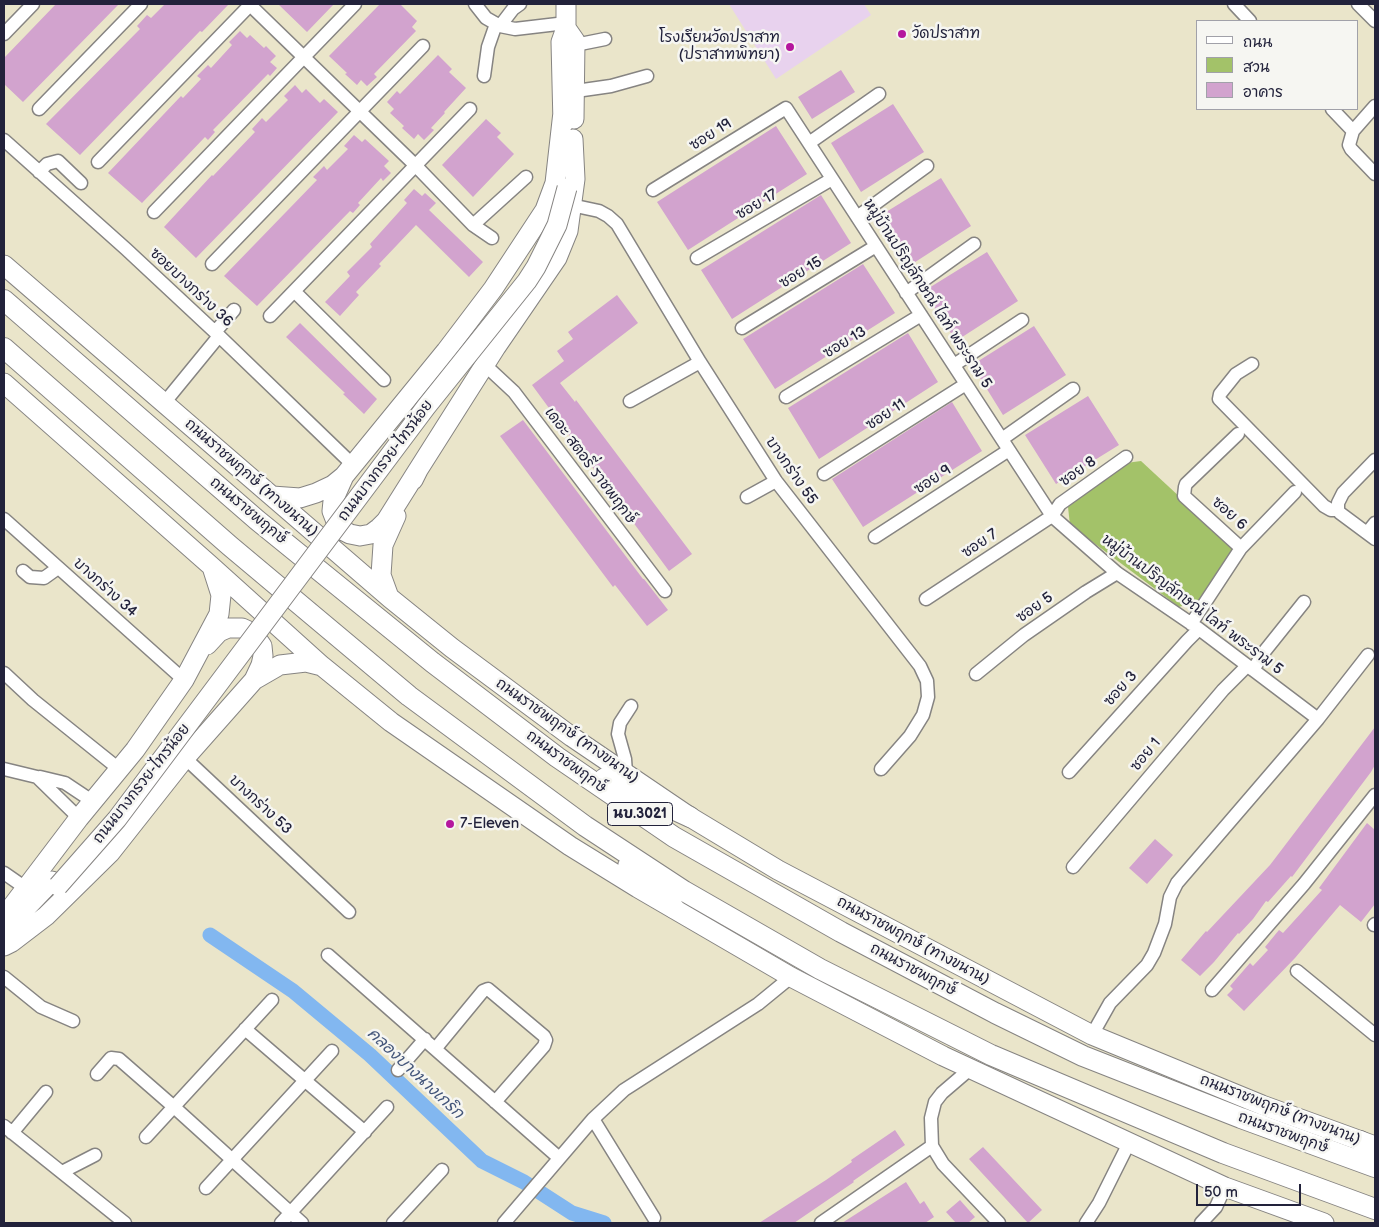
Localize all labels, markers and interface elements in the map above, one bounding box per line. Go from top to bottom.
legend [1196,20,1359,110]
place label: วัดปราสาท [912,25,980,43]
marker: วัดปราสาท [896,28,908,40]
place label: โรงเรียนวัดปราสาท (ปราสาทพิทยา) [659,29,780,64]
text: ถนน [1243,33,1272,52]
marker: โรงเรียนวัดปราสาท (ปราสาทพิทยา) [784,41,796,53]
text: สวน [1243,58,1270,77]
text: อาคาร [1243,83,1283,102]
street label: ซอย 19 [687,115,735,155]
street label: ซอย 17 [733,186,781,224]
street label: หมู่บ้านปริญลักษณ์ ไลท์ พระราม 5 [859,196,995,392]
street label: ซอยบางกร่าง 36 [146,245,236,331]
street label: ซอย 15 [776,253,826,293]
street label: ซอย 13 [820,323,870,363]
street label: ซอย 11 [863,396,909,434]
street label: ถนนบางกรวย-ไทรน้อย [335,397,437,525]
street label: เดอะ สตอรี่ ราชพฤกษ์ [540,404,640,528]
street label: ถนนราชพฤกษ์ (ทางขนาน) [181,415,321,541]
street label: บางกร่าง 55 [761,434,821,508]
street label: ซอย 8 [1056,453,1100,491]
street label: ซอย 9 [911,461,955,499]
street label: ถนนราชพฤกษ์ [206,474,290,548]
street label: ซอย 6 [1208,494,1250,534]
street label: ซอย 7 [959,526,1001,562]
street label: หมู่บ้านปริญลักษณ์ ไลท์ พระราม 5 [1098,531,1286,679]
street label: บางกร่าง 34 [69,555,141,621]
street label: ซอย 5 [1013,589,1057,627]
street label: ซอย 3 [1101,668,1141,710]
street label: ถนนราชพฤกษ์ (ทางขนาน) [492,675,642,787]
street label: ถนนบางกรวย-ไทรน้อย [90,721,194,847]
street label: ถนนราชพฤกษ์ [522,727,610,797]
street label: ซอย 1 [1127,735,1165,775]
street label: บางกร่าง 53 [225,771,295,839]
road number: นบ.3021 [608,802,672,826]
place label: 7-Eleven [460,815,519,833]
marker: 7-Eleven [444,818,456,830]
street label: ถนนราชพฤกษ์ (ทางขนาน) [834,893,992,989]
street label: ถนนราชพฤกษ์ [867,940,959,1000]
water label: คลองบางนางเกริก [363,1025,467,1123]
street label: ถนนราชพฤกษ์ (ทางขนาน) [1197,1071,1363,1149]
street label: ถนนราชพฤกษ์ [1235,1108,1331,1158]
scale bar [1199,1174,1304,1206]
text: 50 m [1204,1183,1238,1202]

